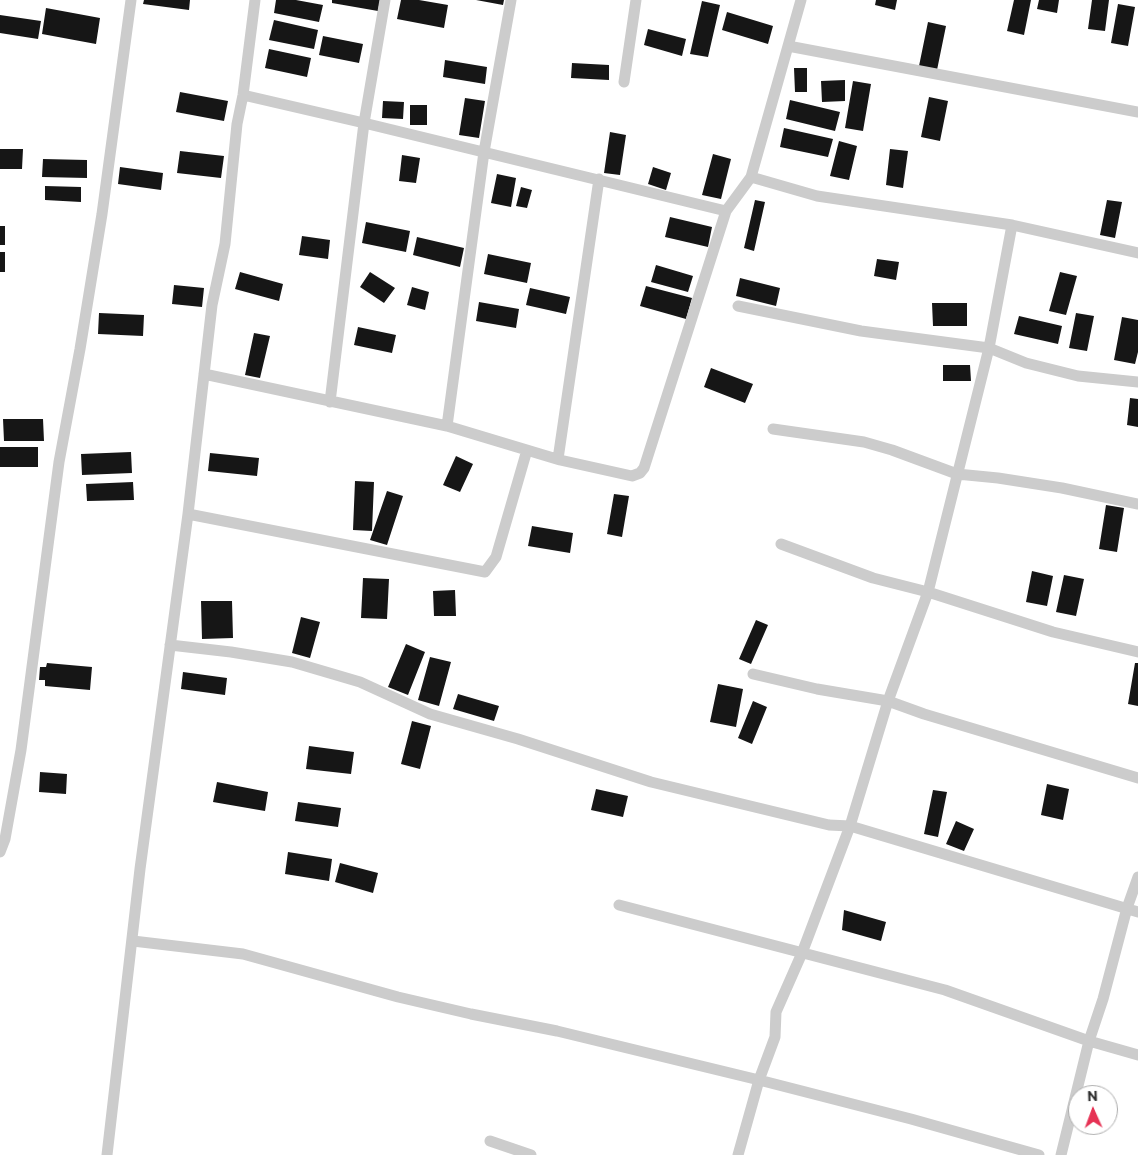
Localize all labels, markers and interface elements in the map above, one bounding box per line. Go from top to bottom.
north arrow [1068,1085,1118,1135]
text: N [1087,1087,1098,1104]

